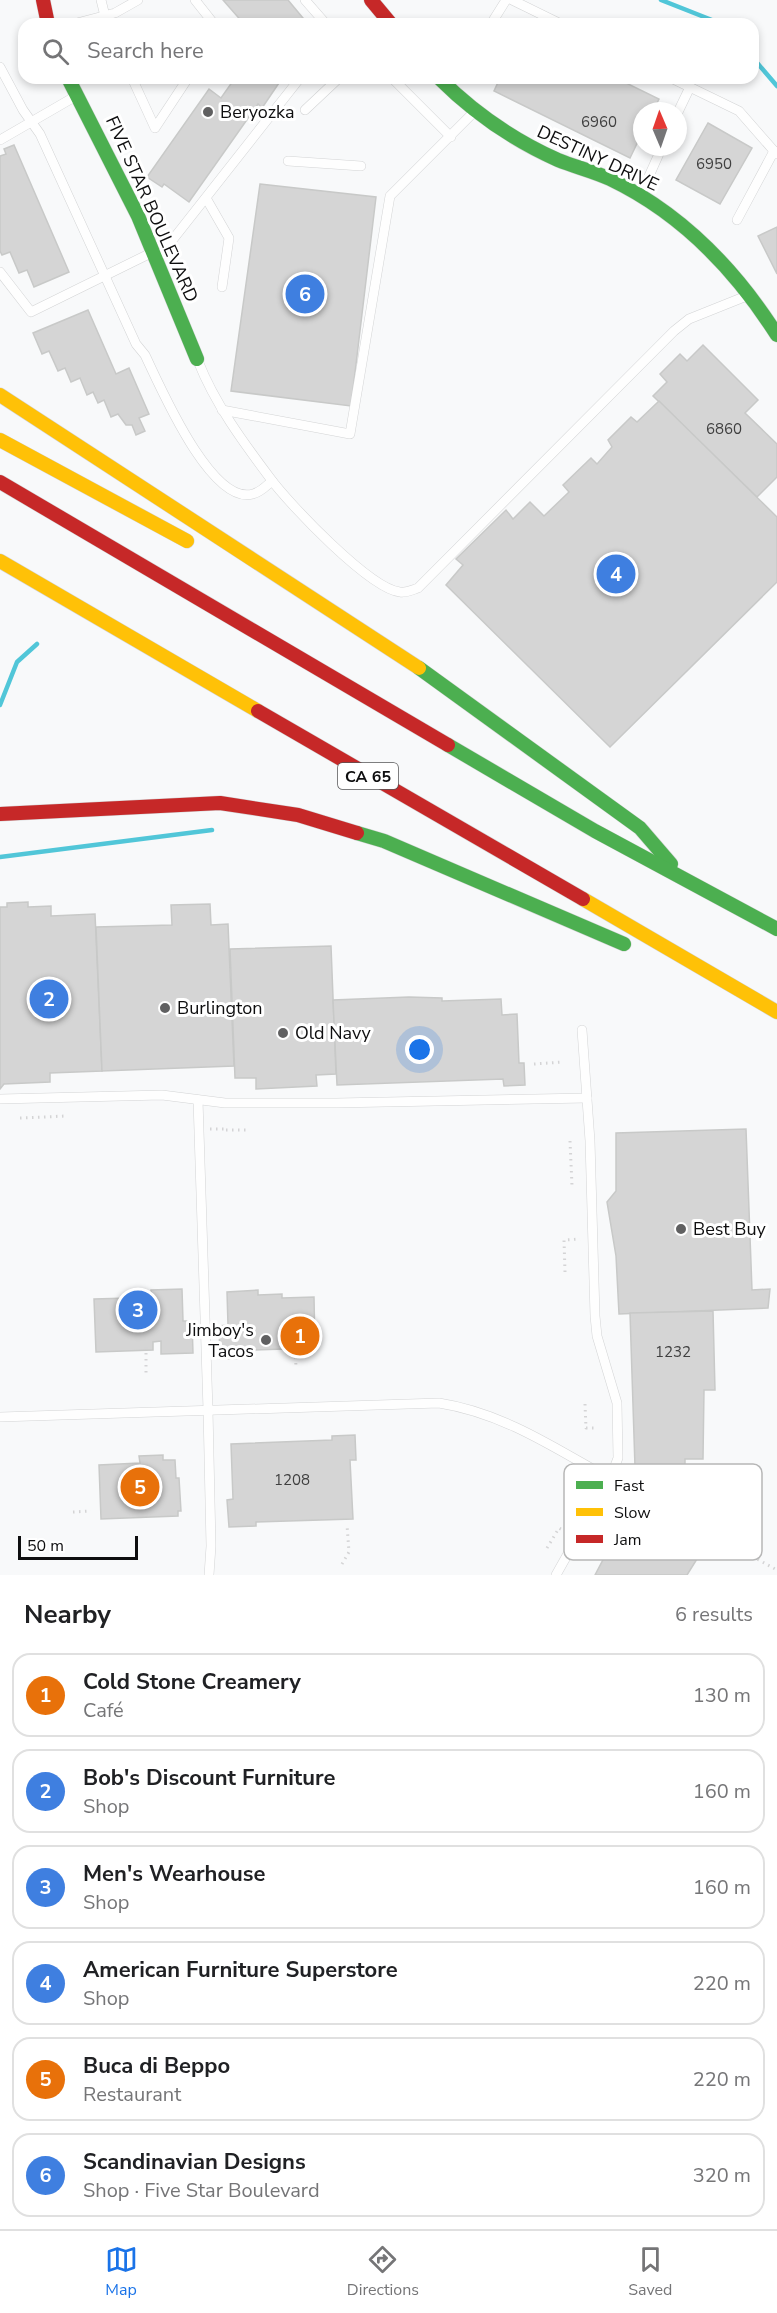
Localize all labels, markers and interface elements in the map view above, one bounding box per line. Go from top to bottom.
search box [18,18,759,84]
icon: search [39,35,72,68]
text: Search here [87,36,204,66]
place label: Beryozka [220,100,295,124]
north arrow [633,102,687,156]
marker: Beryozka [201,105,215,119]
street label: FIVE STAR BOULEVARD [100,112,204,306]
house number: 6960 [581,112,617,132]
street label: DESTINY DRIVE [533,119,663,197]
house number: 6950 [696,154,732,174]
pin: 6 [286,272,324,316]
house number: 6860 [706,419,742,439]
pin: 4 [596,552,636,596]
road number: CA 65 [338,763,398,789]
pin: 2 [29,976,68,1022]
place label: Burlington [177,996,262,1020]
marker: Burlington [158,1001,172,1015]
place label: Old Navy [295,1021,372,1045]
marker: Old Navy [276,1026,290,1040]
your location [405,1035,434,1064]
place label: Best Buy [693,1217,767,1241]
marker: Best Buy [674,1222,688,1236]
pin: 3 [118,1288,158,1332]
pin: 1 [280,1314,320,1358]
place label: Jimboy's Tacos [185,1318,254,1363]
marker: Jimboy's Tacos [259,1333,273,1347]
house number: 1232 [655,1342,691,1362]
pin: 5 [120,1464,160,1510]
legend [564,1464,762,1560]
house number: 1208 [274,1470,310,1490]
text: Fast [614,1475,645,1497]
text: Slow [614,1502,651,1524]
text: Jam [613,1529,641,1551]
scale bar [18,1533,138,1560]
text: 50 m [27,1535,64,1557]
text: Nearby [24,1597,111,1632]
text: 6 results [675,1601,753,1628]
text: Cold Stone Creamery [83,1667,301,1697]
text: 1 [40,1682,52,1709]
text: 130 m [693,1682,751,1709]
text: Café [83,1697,124,1724]
text: Bob's Discount Furniture [83,1763,335,1793]
text: 2 [40,1778,52,1805]
text: 160 m [693,1778,751,1805]
text: Shop [83,1793,129,1820]
text: Men's Wearhouse [83,1859,266,1889]
text: 3 [40,1874,52,1901]
text: 160 m [693,1874,751,1901]
text: Shop [83,1889,129,1916]
text: American Furniture Superstore [83,1955,398,1985]
text: 4 [40,1970,52,1997]
text: 220 m [693,1970,751,1997]
text: Shop [83,1985,129,2012]
text: Buca di Beppo [83,2051,230,2081]
text: 5 [40,2066,52,2093]
text: 220 m [693,2066,751,2093]
text: Restaurant [83,2081,181,2108]
text: Scandinavian Designs [83,2147,306,2177]
text: 6 [40,2162,52,2189]
text: 320 m [693,2162,751,2189]
text: Shop · Five Star Boulevard [83,2177,320,2204]
tab: Map [105,2243,138,2301]
tab: Directions [347,2243,419,2301]
tab: Saved [628,2243,672,2301]

